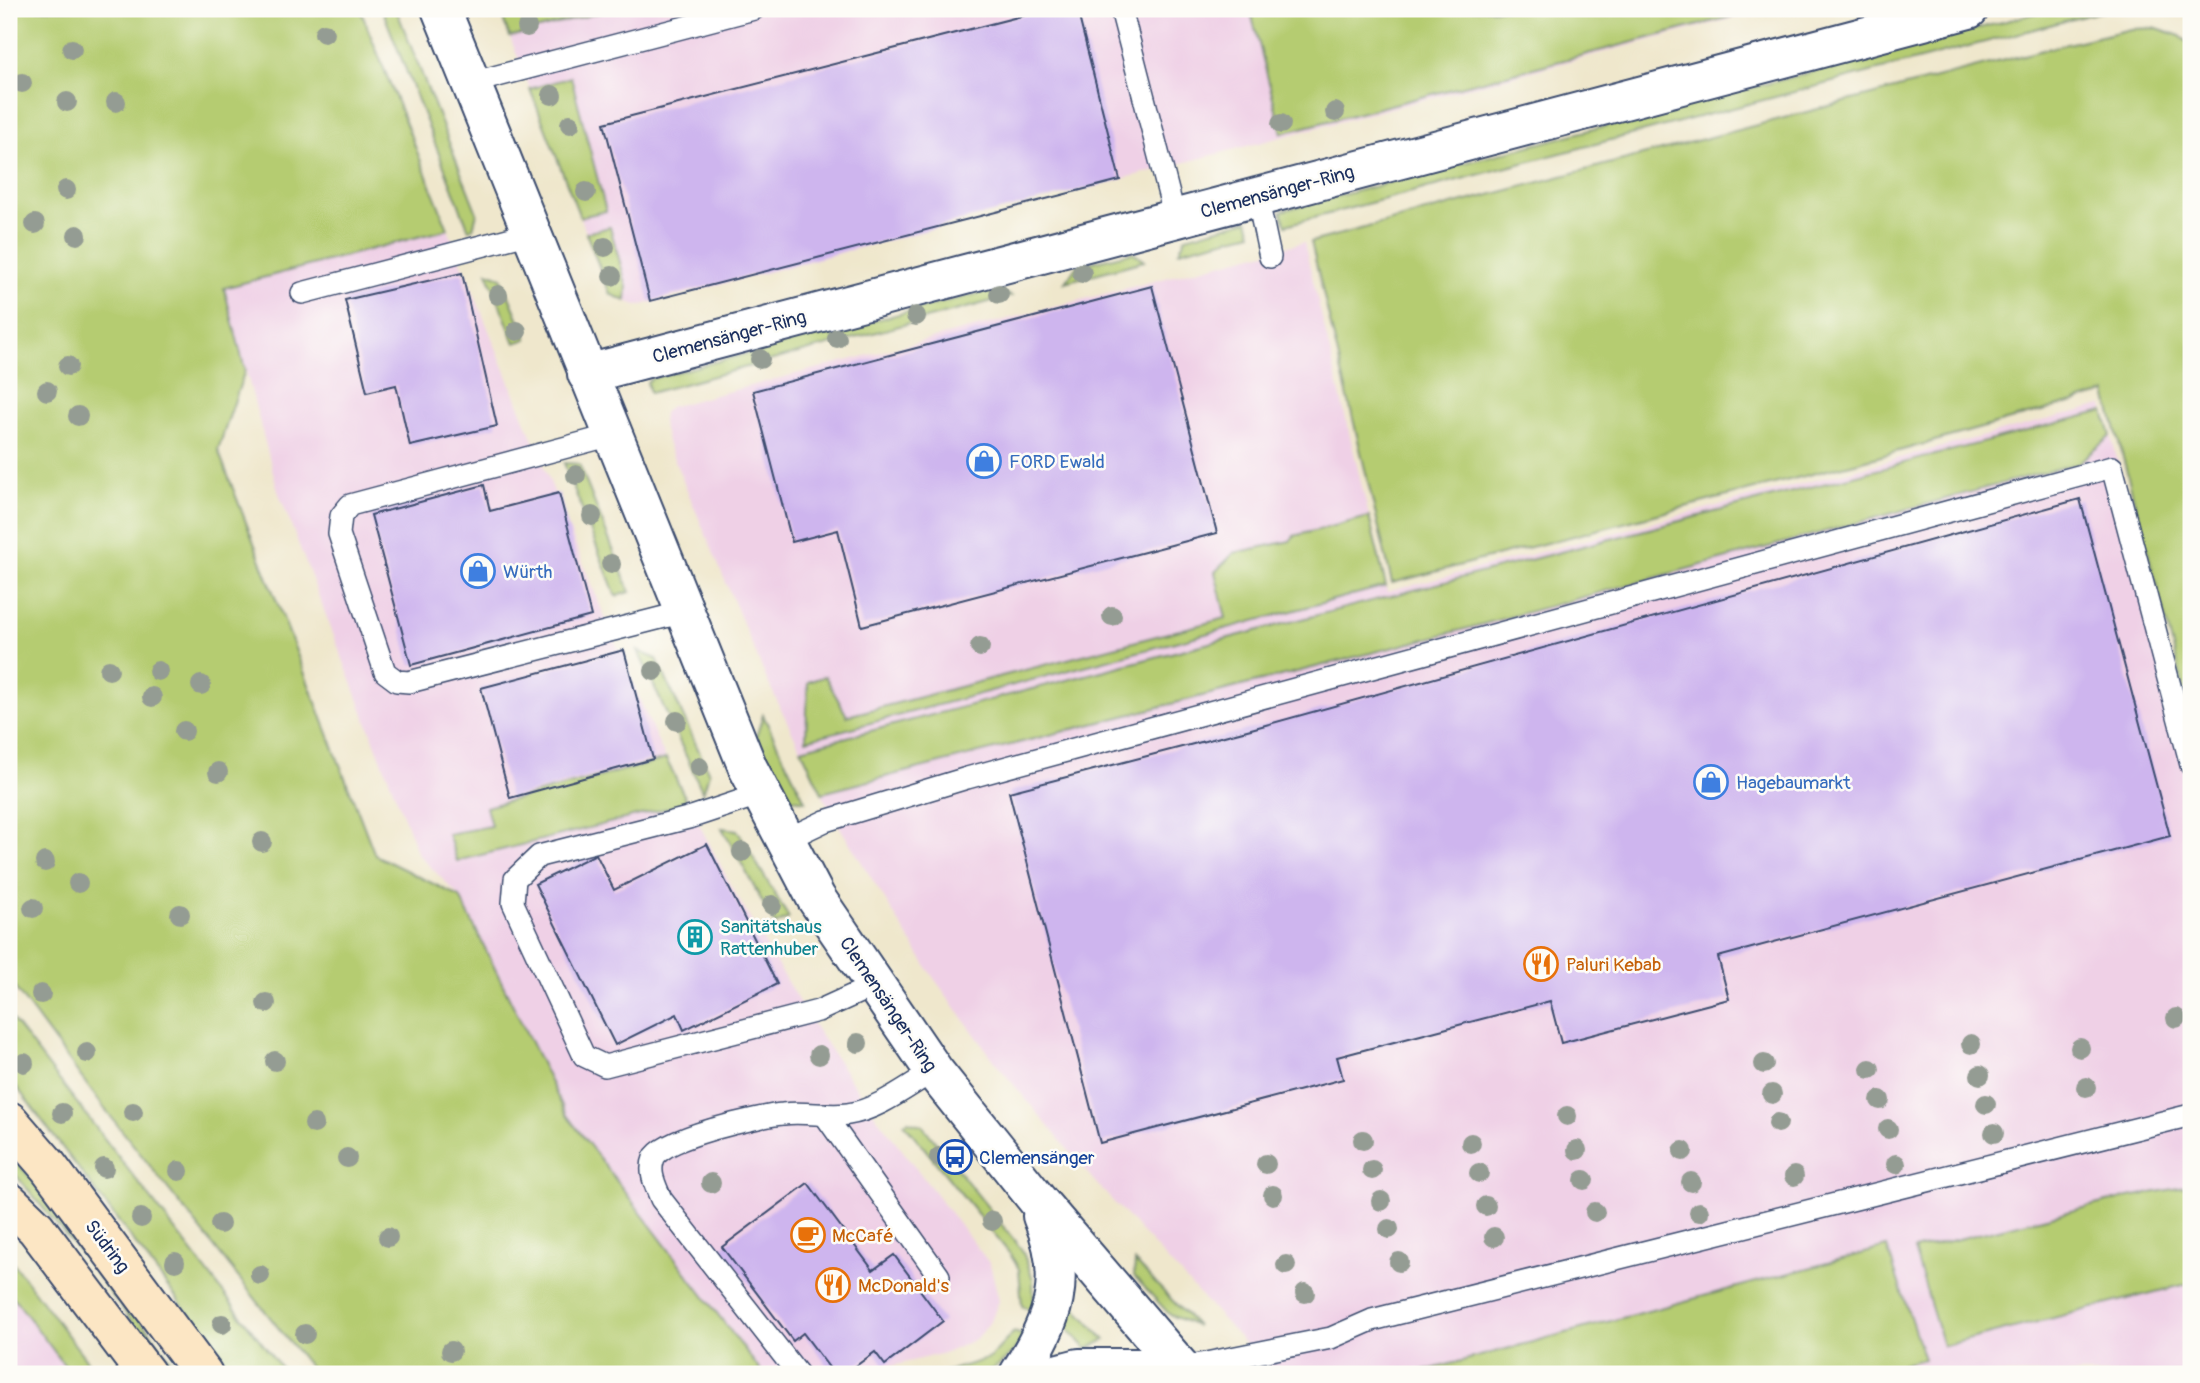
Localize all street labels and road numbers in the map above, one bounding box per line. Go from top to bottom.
street label: Clemensänger-Ring [1198,160,1357,224]
street label: Clemensänger-Ring [650,305,809,369]
street label: Clemensänger-Ring [834,932,942,1077]
street label: Südring [79,1215,135,1278]

